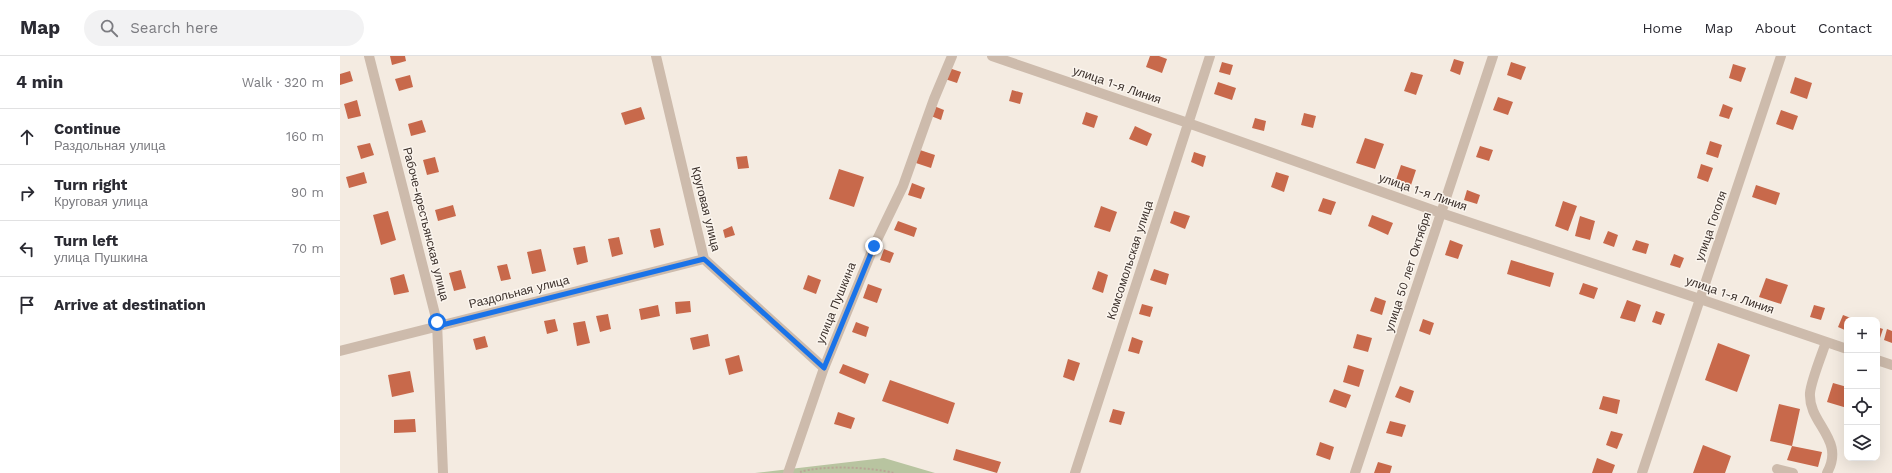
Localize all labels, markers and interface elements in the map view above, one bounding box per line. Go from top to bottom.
search box [84,10,364,46]
text: Map [20,16,60,39]
icon: search [98,17,120,39]
text: Search here [130,19,218,37]
text: Home [1642,20,1682,36]
text: Map [1704,20,1733,36]
text: About [1755,20,1796,36]
text: Contact [1818,20,1872,36]
street label: улица 1-я Линия [1071,63,1163,107]
text: 4 min [16,72,63,92]
text: Walk · 320 m [242,75,324,90]
text: Continue [54,120,121,138]
icon: ahead [16,126,38,148]
text: 160 m [286,129,324,144]
text: Раздольная улица [54,138,166,153]
street label: Рабоче-крестьянская улица [400,146,452,303]
street label: Круговая улица [689,165,723,253]
street label: улица 1-я Линия [1377,170,1469,214]
text: Turn right [54,176,127,194]
icon: right [16,182,38,204]
text: 90 m [291,185,324,200]
street label: улица Гоголя [1692,189,1730,263]
text: Круговая улица [54,194,148,209]
street label: Комсомольская улица [1104,198,1156,321]
street label: улица 50 лет Октября [1382,210,1434,334]
text: Turn left [54,232,118,250]
route end [865,237,883,255]
icon: left [16,238,38,260]
text: 70 m [292,241,324,256]
text: улица Пушкина [54,250,148,265]
street label: улица Пушкина [813,260,859,346]
street label: Раздольная улица [467,273,571,311]
street label: улица 1-я Линия [1684,273,1776,317]
icon: arrive [16,294,38,316]
text: Arrive at destination [54,296,206,314]
route start [428,313,446,331]
map controls [1844,317,1880,461]
button: + [1844,317,1880,353]
button: − [1844,353,1880,389]
button: locate [1844,389,1880,425]
button: layers [1844,425,1880,461]

